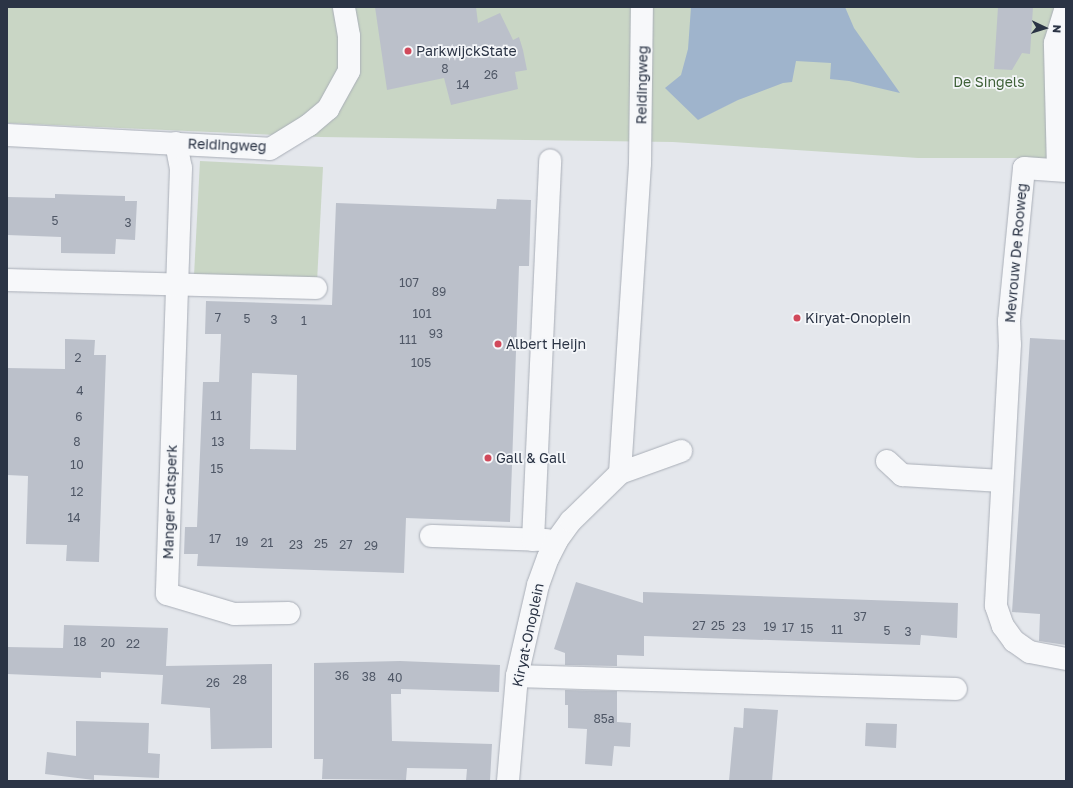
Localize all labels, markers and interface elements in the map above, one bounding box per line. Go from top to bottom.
north arrow [1025,8,1065,48]
text: N [1051,24,1064,34]
place label: ParkwijckState [416,43,517,59]
street label: Reidingweg [633,45,651,125]
marker: ParkwijckState [403,46,413,56]
house number: 8 [441,62,449,76]
house number: 26 [484,68,498,82]
park label: De Singels [953,74,1025,90]
house number: 14 [456,78,470,92]
street label: Reidingweg [187,135,267,155]
street label: Mevrouw De Rooweg [1002,182,1030,324]
house number: 5 [52,214,58,228]
house number: 3 [124,216,132,230]
house number: 107 [399,276,419,290]
house number: 89 [432,285,446,299]
house number: 101 [412,307,432,321]
place label: Kiryat-Onoplein [805,310,911,326]
house number: 7 [215,311,221,325]
house number: 5 [244,312,250,326]
house number: 3 [270,313,278,327]
marker: Kiryat-Onoplein [792,313,802,323]
house number: 1 [301,314,307,328]
house number: 93 [429,327,443,341]
house number: 111 [399,333,417,347]
place label: Albert Heijn [506,336,586,352]
marker: Albert Heijn [493,339,503,349]
house number: 2 [75,351,81,365]
house number: 105 [411,356,431,370]
house number: 4 [76,384,84,398]
house number: 11 [210,409,222,423]
house number: 6 [75,410,83,424]
house number: 8 [73,435,81,449]
house number: 13 [212,435,224,449]
street label: Manger Catsperk [160,444,180,560]
place label: Gall & Gall [496,450,566,466]
marker: Gall & Gall [483,453,493,463]
house number: 10 [70,458,84,472]
house number: 15 [211,462,223,476]
house number: 12 [71,485,83,499]
house number: 14 [67,511,81,525]
house number: 17 [209,532,221,546]
house number: 19 [235,535,249,549]
house number: 21 [261,536,273,550]
house number: 25 [314,537,328,551]
house number: 23 [289,538,303,552]
house number: 27 [339,538,353,552]
house number: 29 [364,539,378,553]
street label: Kiryat-Onoplein [509,581,547,689]
house number: 37 [853,610,867,624]
house number: 27 [692,619,706,633]
house number: 25 [711,619,725,633]
house number: 23 [732,620,746,634]
house number: 19 [763,620,777,634]
house number: 17 [782,621,794,635]
house number: 15 [801,622,813,636]
house number: 11 [831,623,843,637]
house number: 5 [884,624,890,638]
house number: 3 [904,625,912,639]
house number: 18 [73,635,87,649]
house number: 20 [101,636,115,650]
house number: 22 [126,637,140,651]
house number: 36 [335,669,349,683]
house number: 38 [362,670,376,684]
house number: 40 [388,671,402,685]
house number: 28 [233,673,247,687]
house number: 26 [206,676,220,690]
house number: 85a [593,712,615,726]

